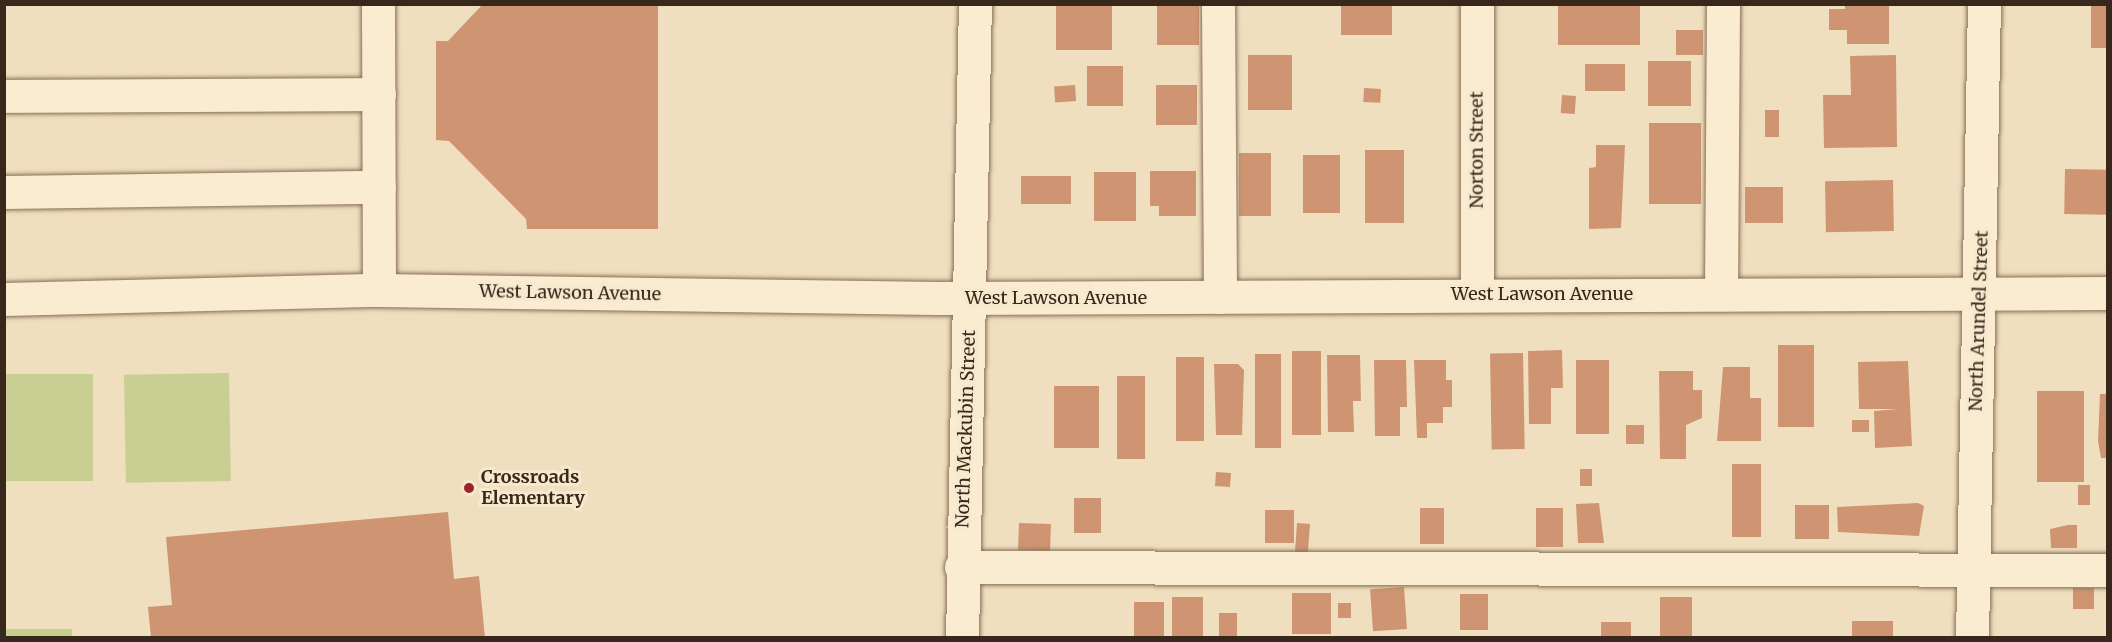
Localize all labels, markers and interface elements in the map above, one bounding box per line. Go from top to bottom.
street label: Norton Street [1466,91,1488,209]
street label: North Arundel Street [1965,230,1993,412]
street label: West Lawson Avenue [479,281,661,305]
street label: West Lawson Avenue [1451,283,1633,305]
street label: West Lawson Avenue [965,287,1147,309]
street label: North Mackubin Street [952,329,980,529]
place label: Crossroads Elementary [481,467,585,510]
marker: Crossroads Elementary [462,481,476,495]

